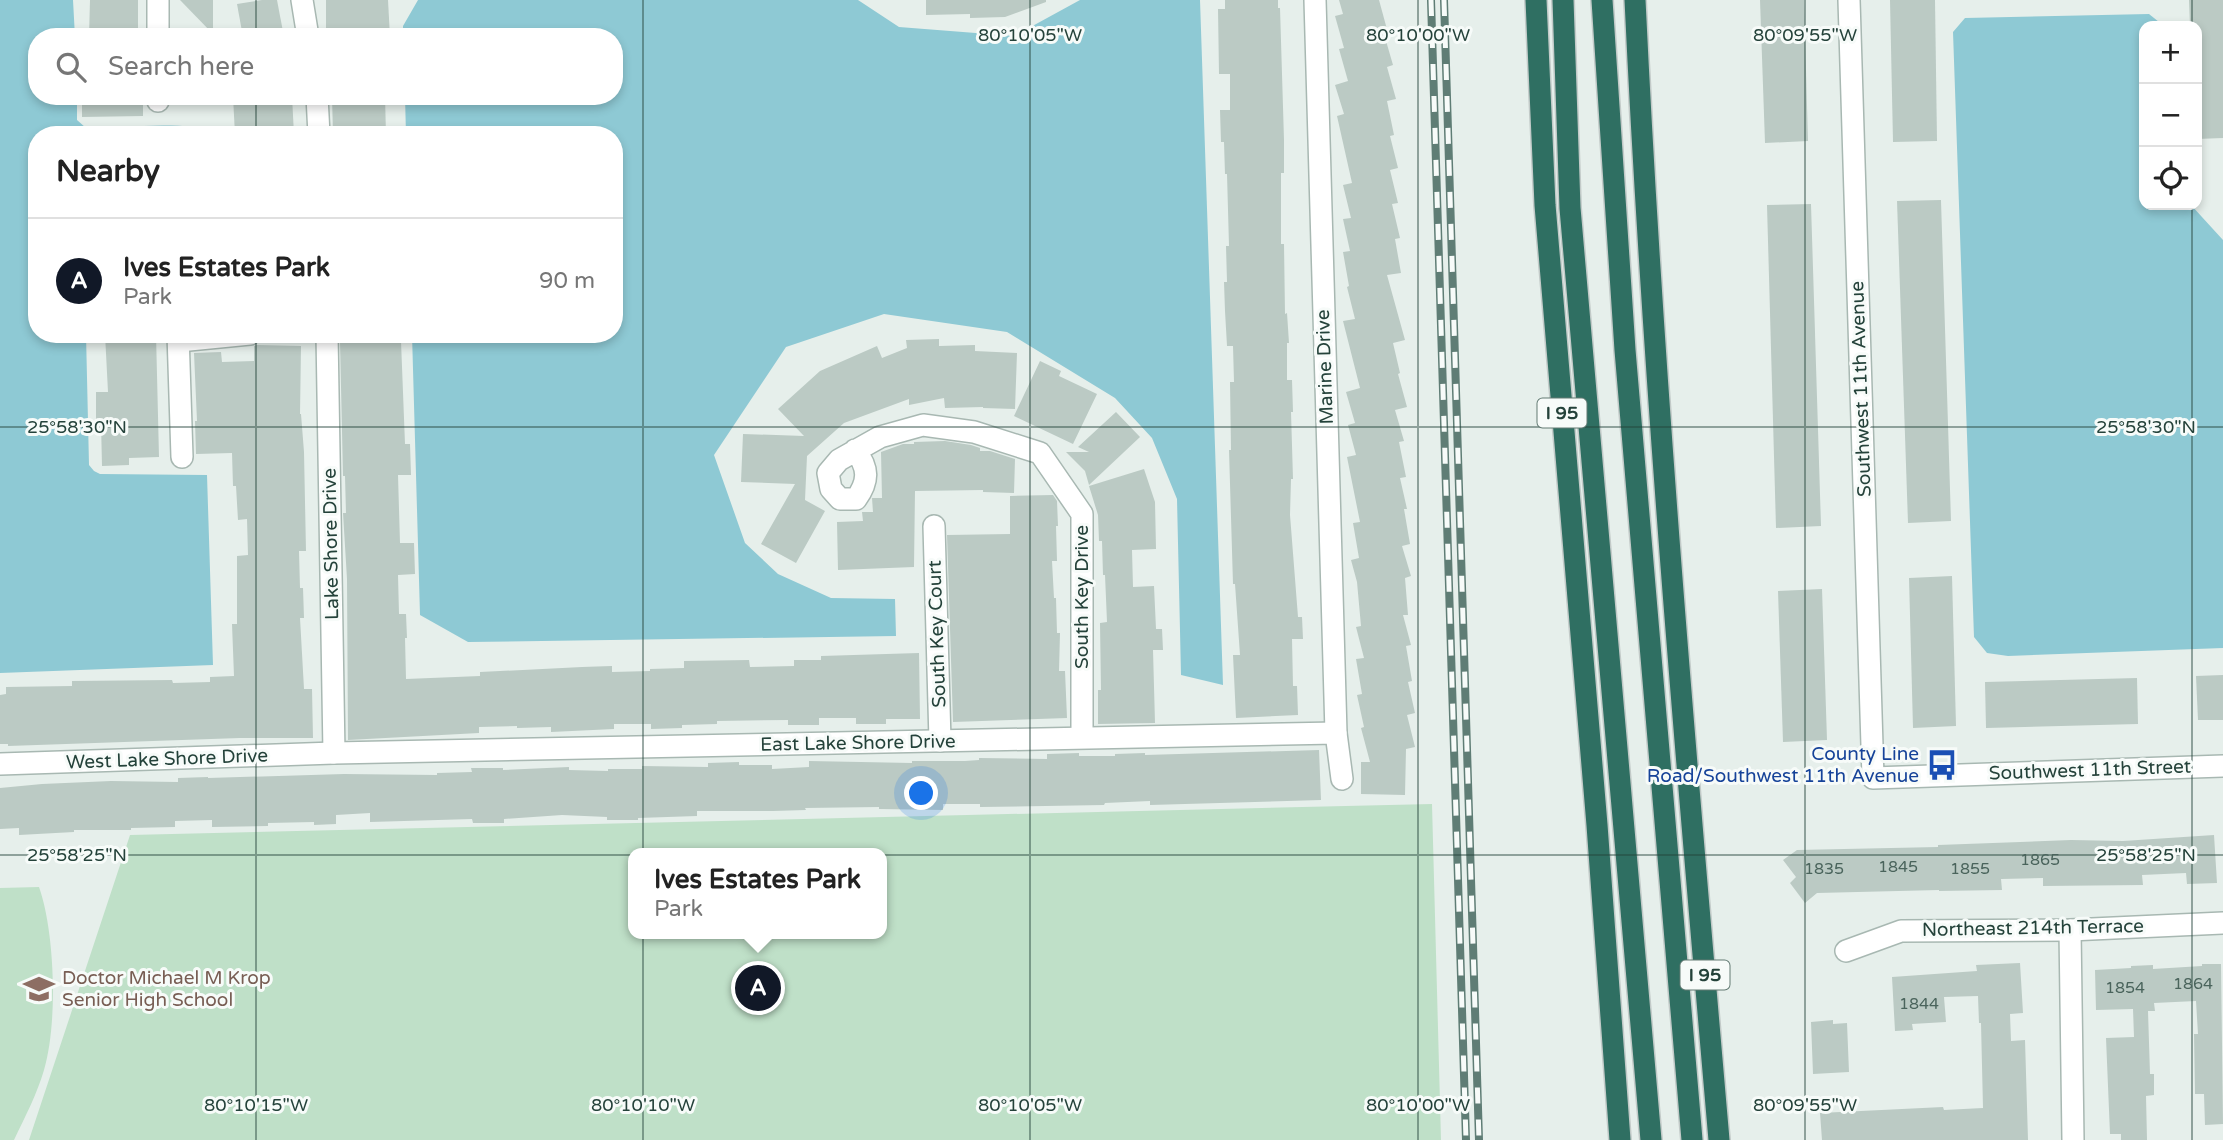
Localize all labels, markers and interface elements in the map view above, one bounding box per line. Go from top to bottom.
map controls [2139,21,2202,210]
button: + [2139,21,2202,84]
text: 80°10'05"W [978,24,1082,46]
text: 80°10'00"W [1366,24,1470,46]
text: 80°09'55"W [1753,24,1857,46]
search box [28,28,623,105]
icon: search [52,48,90,86]
text: Search here [108,51,254,82]
button: − [2139,84,2202,147]
button: locate [2139,147,2202,210]
text: Nearby [56,153,160,190]
text: Ives Estates Park [123,252,330,283]
text: A [70,267,88,295]
text: 90 m [539,267,595,295]
street label: Southwest 11th Avenue [1846,281,1876,497]
text: Park [123,283,172,311]
street label: Marine Drive [1312,309,1338,425]
road number: I 95 [1538,398,1586,428]
text: 25°58'30"N [27,416,127,438]
text: 25°58'30"N [2096,416,2196,438]
street label: Lake Shore Drive [319,468,343,620]
street label: South Key Drive [1071,525,1093,669]
street label: South Key Court [923,560,951,708]
street label: East Lake Shore Drive [760,730,956,756]
place label: County Line Road/Southwest 11th Avenue [1647,743,1919,787]
street label: West Lake Shore Drive [66,744,268,774]
bus stop icon: County Line Road/Southwest 11th Avenue [1925,748,1959,782]
street label: Southwest 11th Street [1989,755,2191,785]
your location [904,776,938,810]
text: 25°58'25"N [27,844,127,866]
text: 25°58'25"N [2096,844,2196,866]
popup [628,848,887,939]
house number: 1865 [2020,850,2060,870]
house number: 1845 [1878,857,1918,877]
house number: 1835 [1804,859,1844,879]
house number: 1855 [1950,859,1990,879]
text: Ives Estates Park [654,864,861,895]
text: Park [654,895,703,923]
street label: Northeast 214th Terrace [1922,915,2144,941]
road number: I 95 [1680,960,1730,990]
pin: A [735,962,781,1014]
place label: Doctor Michael M Krop Senior High School [62,967,271,1011]
school or university icon: Doctor Michael M Krop Senior High School [22,972,56,1006]
house number: 1864 [2173,974,2213,994]
house number: 1854 [2105,978,2145,998]
house number: 1844 [1899,994,1939,1014]
text: 80°10'15"W [204,1094,308,1116]
text: 80°10'10"W [591,1094,695,1116]
text: 80°10'05"W [978,1094,1082,1116]
text: 80°10'00"W [1366,1094,1470,1116]
text: 80°09'55"W [1753,1094,1857,1116]

